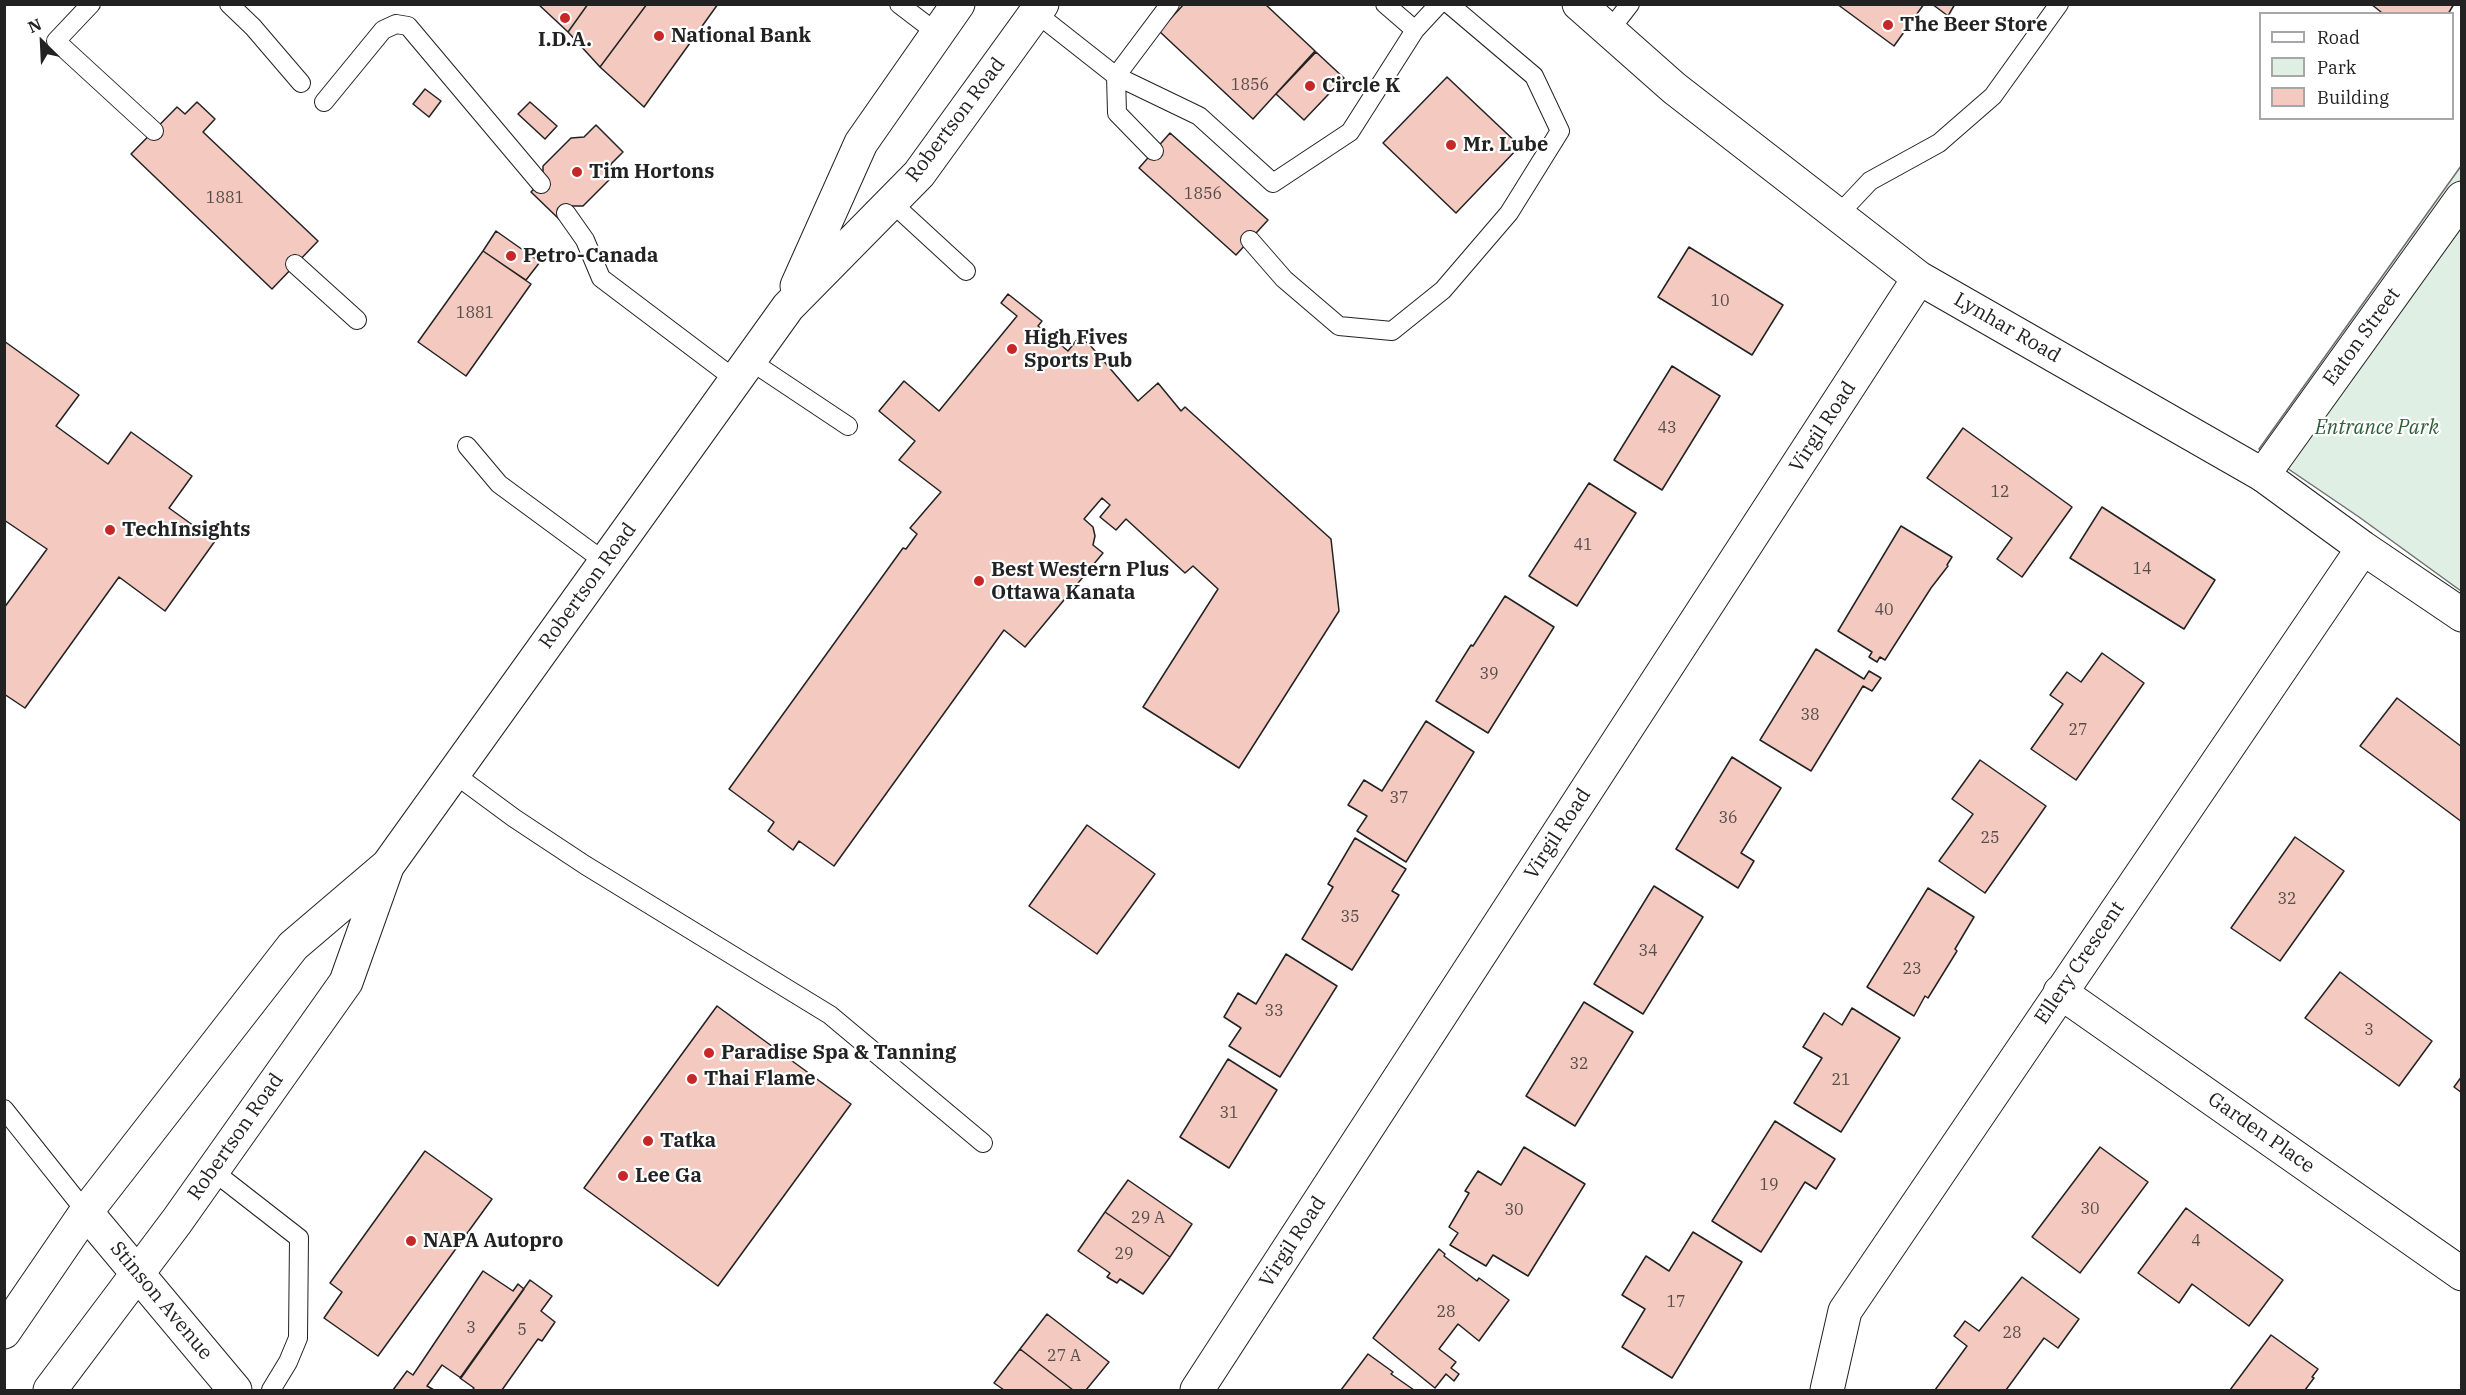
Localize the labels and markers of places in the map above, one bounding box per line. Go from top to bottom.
marker: I.D.A. [558,11,572,25]
place label: The Beer Store [1900,13,2047,37]
marker: The Beer Store [1881,18,1895,32]
place label: National Bank [671,24,811,48]
place label: I.D.A. [538,28,592,52]
marker: National Bank [652,29,666,43]
place label: Circle K [1322,74,1400,98]
marker: Circle K [1303,79,1317,93]
place label: Mr. Lube [1463,133,1548,157]
marker: Mr. Lube [1444,138,1458,152]
place label: Tim Hortons [589,160,714,184]
marker: Tim Hortons [570,165,584,179]
place label: Petro-Canada [523,244,658,268]
marker: Petro-Canada [504,249,518,263]
place label: High Fives Sports Pub [1024,326,1132,373]
marker: High Fives Sports Pub [1005,342,1019,356]
place label: TechInsights [122,518,250,542]
marker: TechInsights [103,523,117,537]
place label: Best Western Plus Ottawa Kanata [991,558,1169,605]
marker: Best Western Plus Ottawa Kanata [972,574,986,588]
place label: Paradise Spa & Tanning [721,1041,956,1065]
marker: Paradise Spa & Tanning [702,1046,716,1060]
place label: Thai Flame [704,1067,816,1091]
marker: Thai Flame [685,1072,699,1086]
place label: Tatka [660,1129,716,1153]
marker: Tatka [641,1134,655,1148]
place label: Lee Ga [635,1164,702,1188]
marker: Lee Ga [616,1169,630,1183]
place label: NAPA Autopro [423,1229,563,1253]
marker: NAPA Autopro [404,1234,418,1248]

